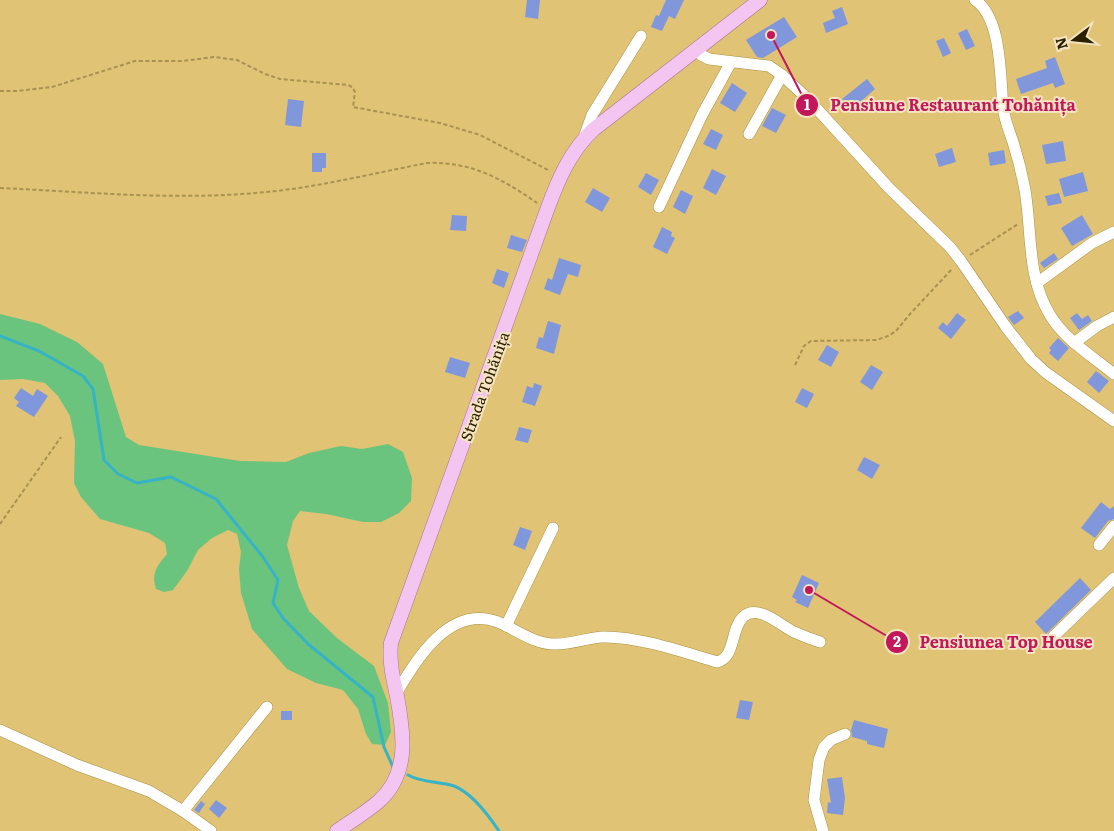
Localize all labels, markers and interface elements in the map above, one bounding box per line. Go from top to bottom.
north arrow [1049,15,1099,65]
text: N [1049,35,1072,52]
callout: Pensiune Restaurant Tohănița [795,90,1085,121]
text: 1 [804,92,810,115]
text: Pensiune Restaurant Tohănița [830,92,1076,117]
street label: Strada Tohănița [454,327,515,444]
callout: Pensiunea Top House [884,627,1102,658]
text: 2 [893,629,901,652]
text: Pensiunea Top House [920,629,1092,653]

